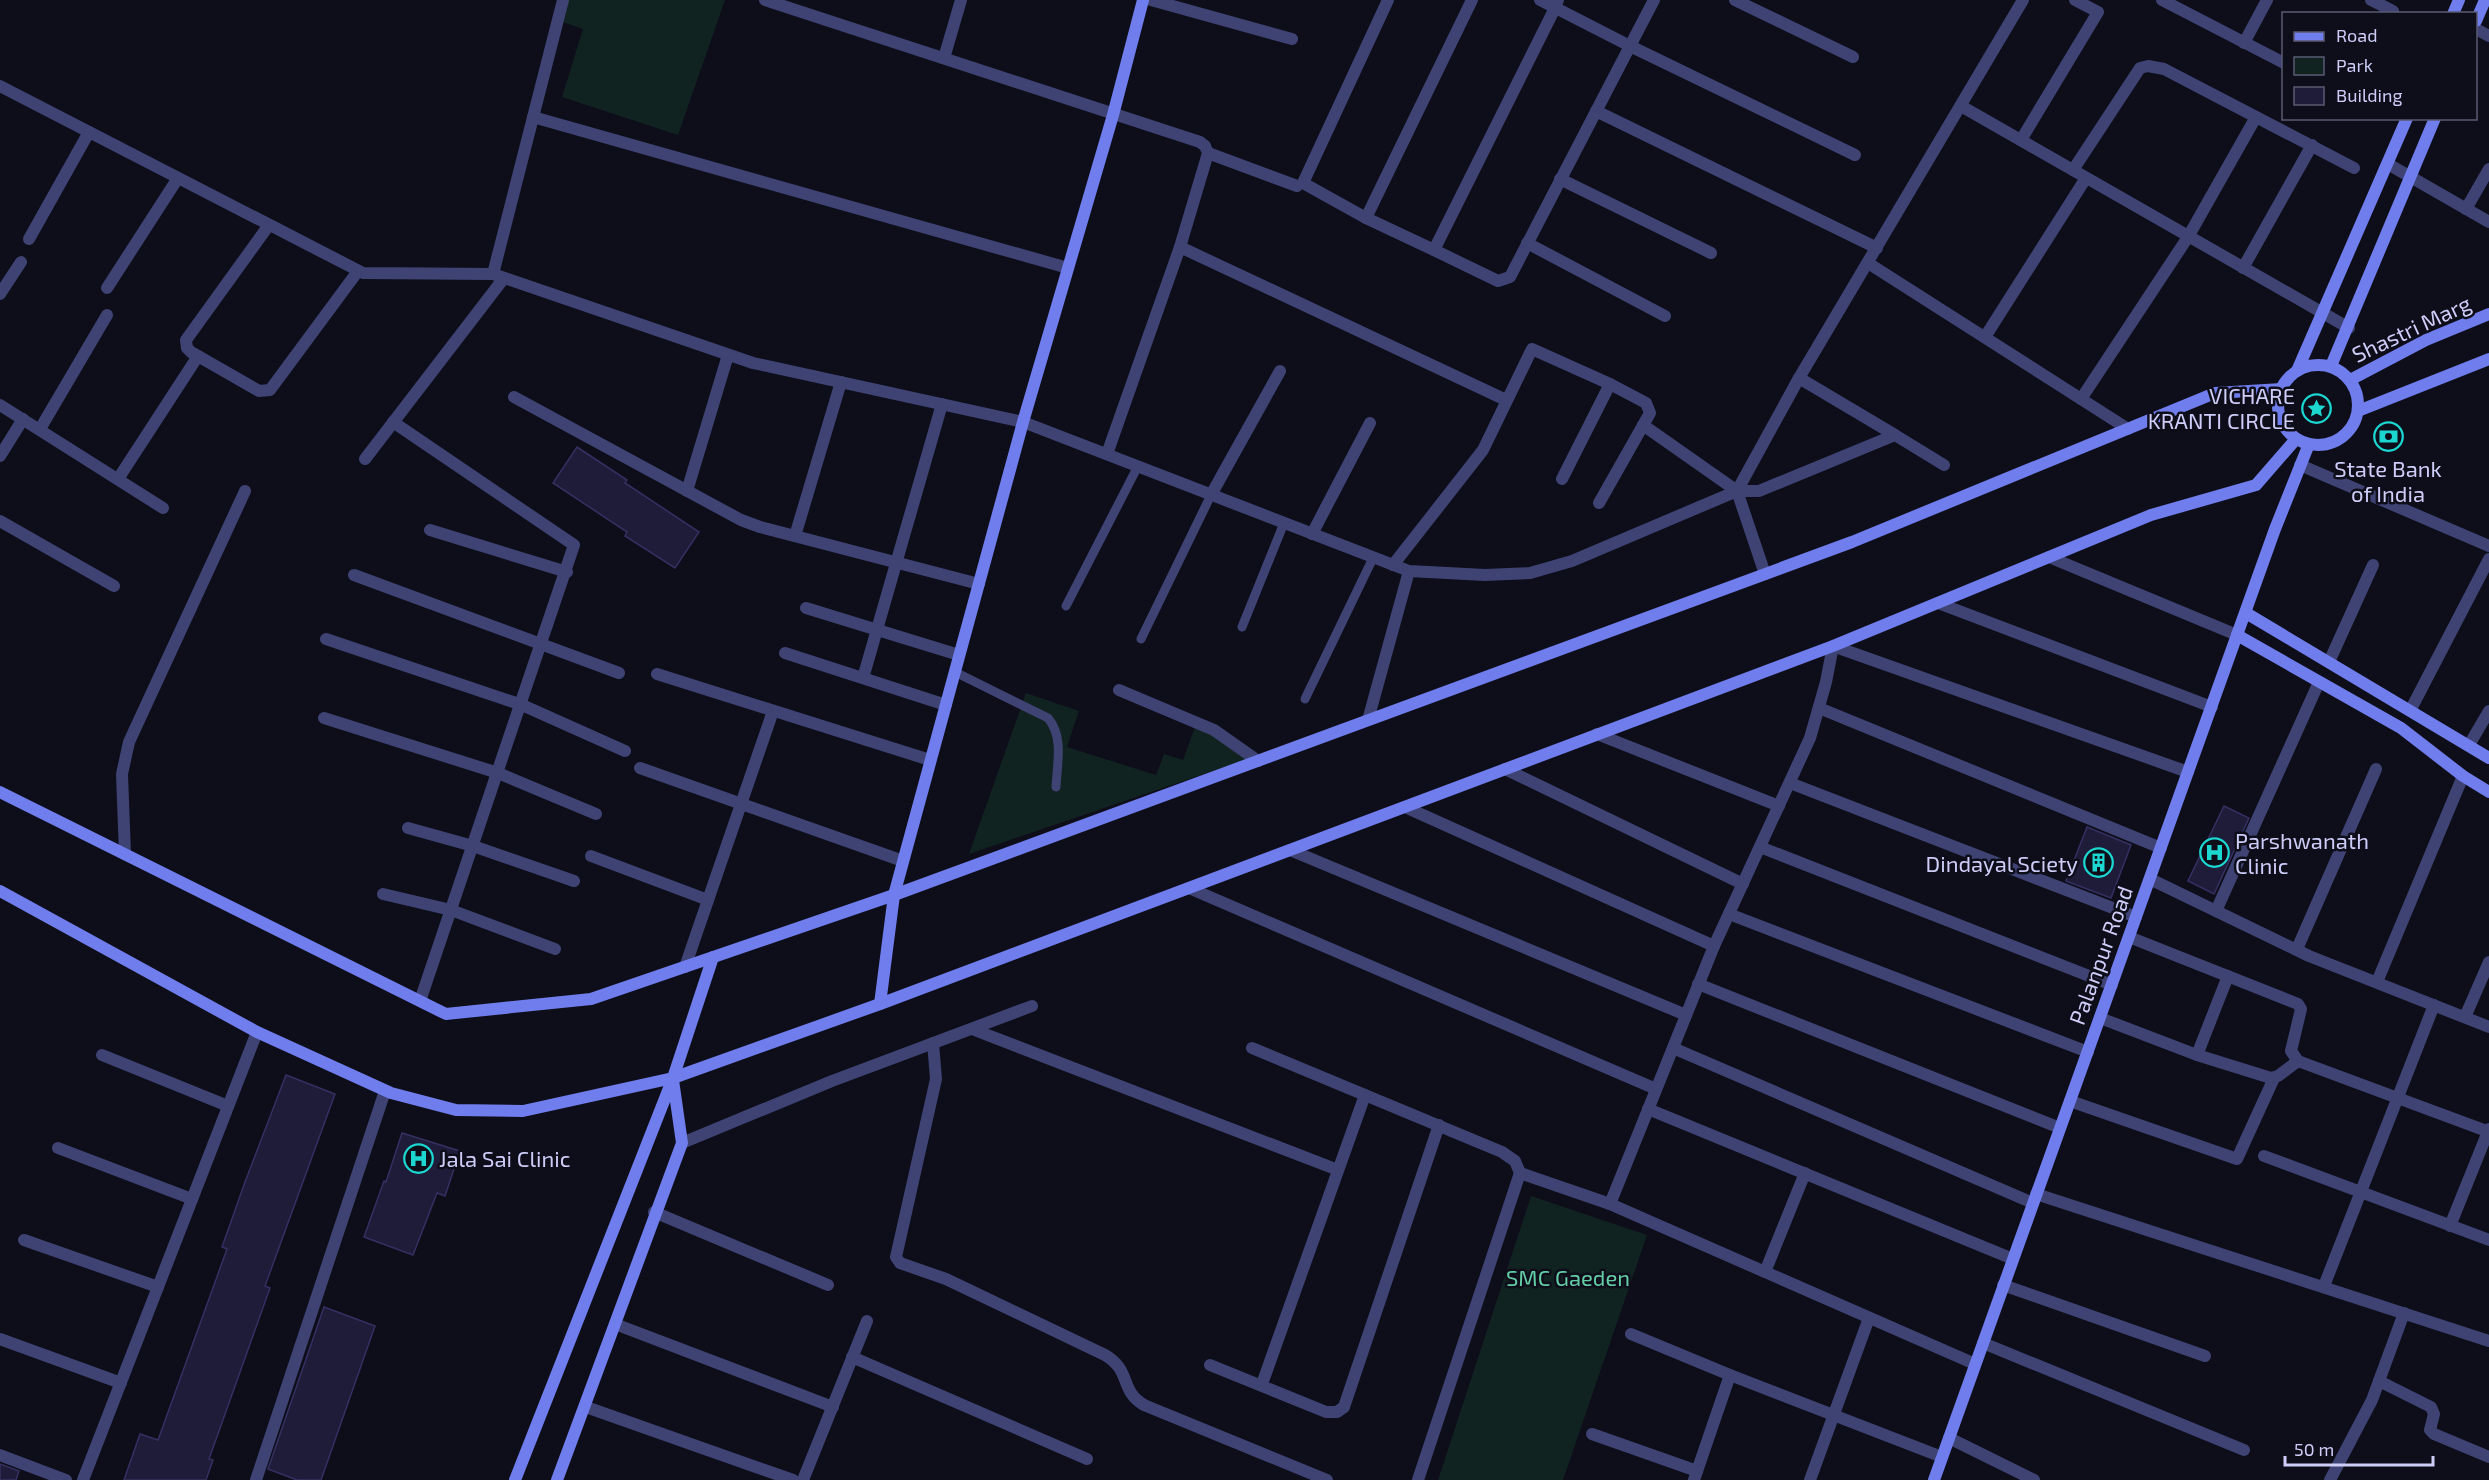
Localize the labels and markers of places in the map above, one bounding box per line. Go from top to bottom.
place label: VICHARE KRANTI CIRCLE [2148,382,2295,433]
place icon: VICHARE KRANTI CIRCLE [2300,392,2332,424]
bank icon: State Bank of India [2372,420,2404,452]
place label: State Bank of India [2334,455,2442,506]
place label: Parshwanath Clinic [2235,827,2369,878]
hospital icon: Parshwanath Clinic [2198,837,2230,869]
building icon: Dindayal Sciety [2083,847,2115,879]
place label: Dindayal Sciety [1926,850,2078,876]
hospital icon: Jala Sai Clinic [402,1142,434,1174]
place label: Jala Sai Clinic [439,1145,570,1171]

